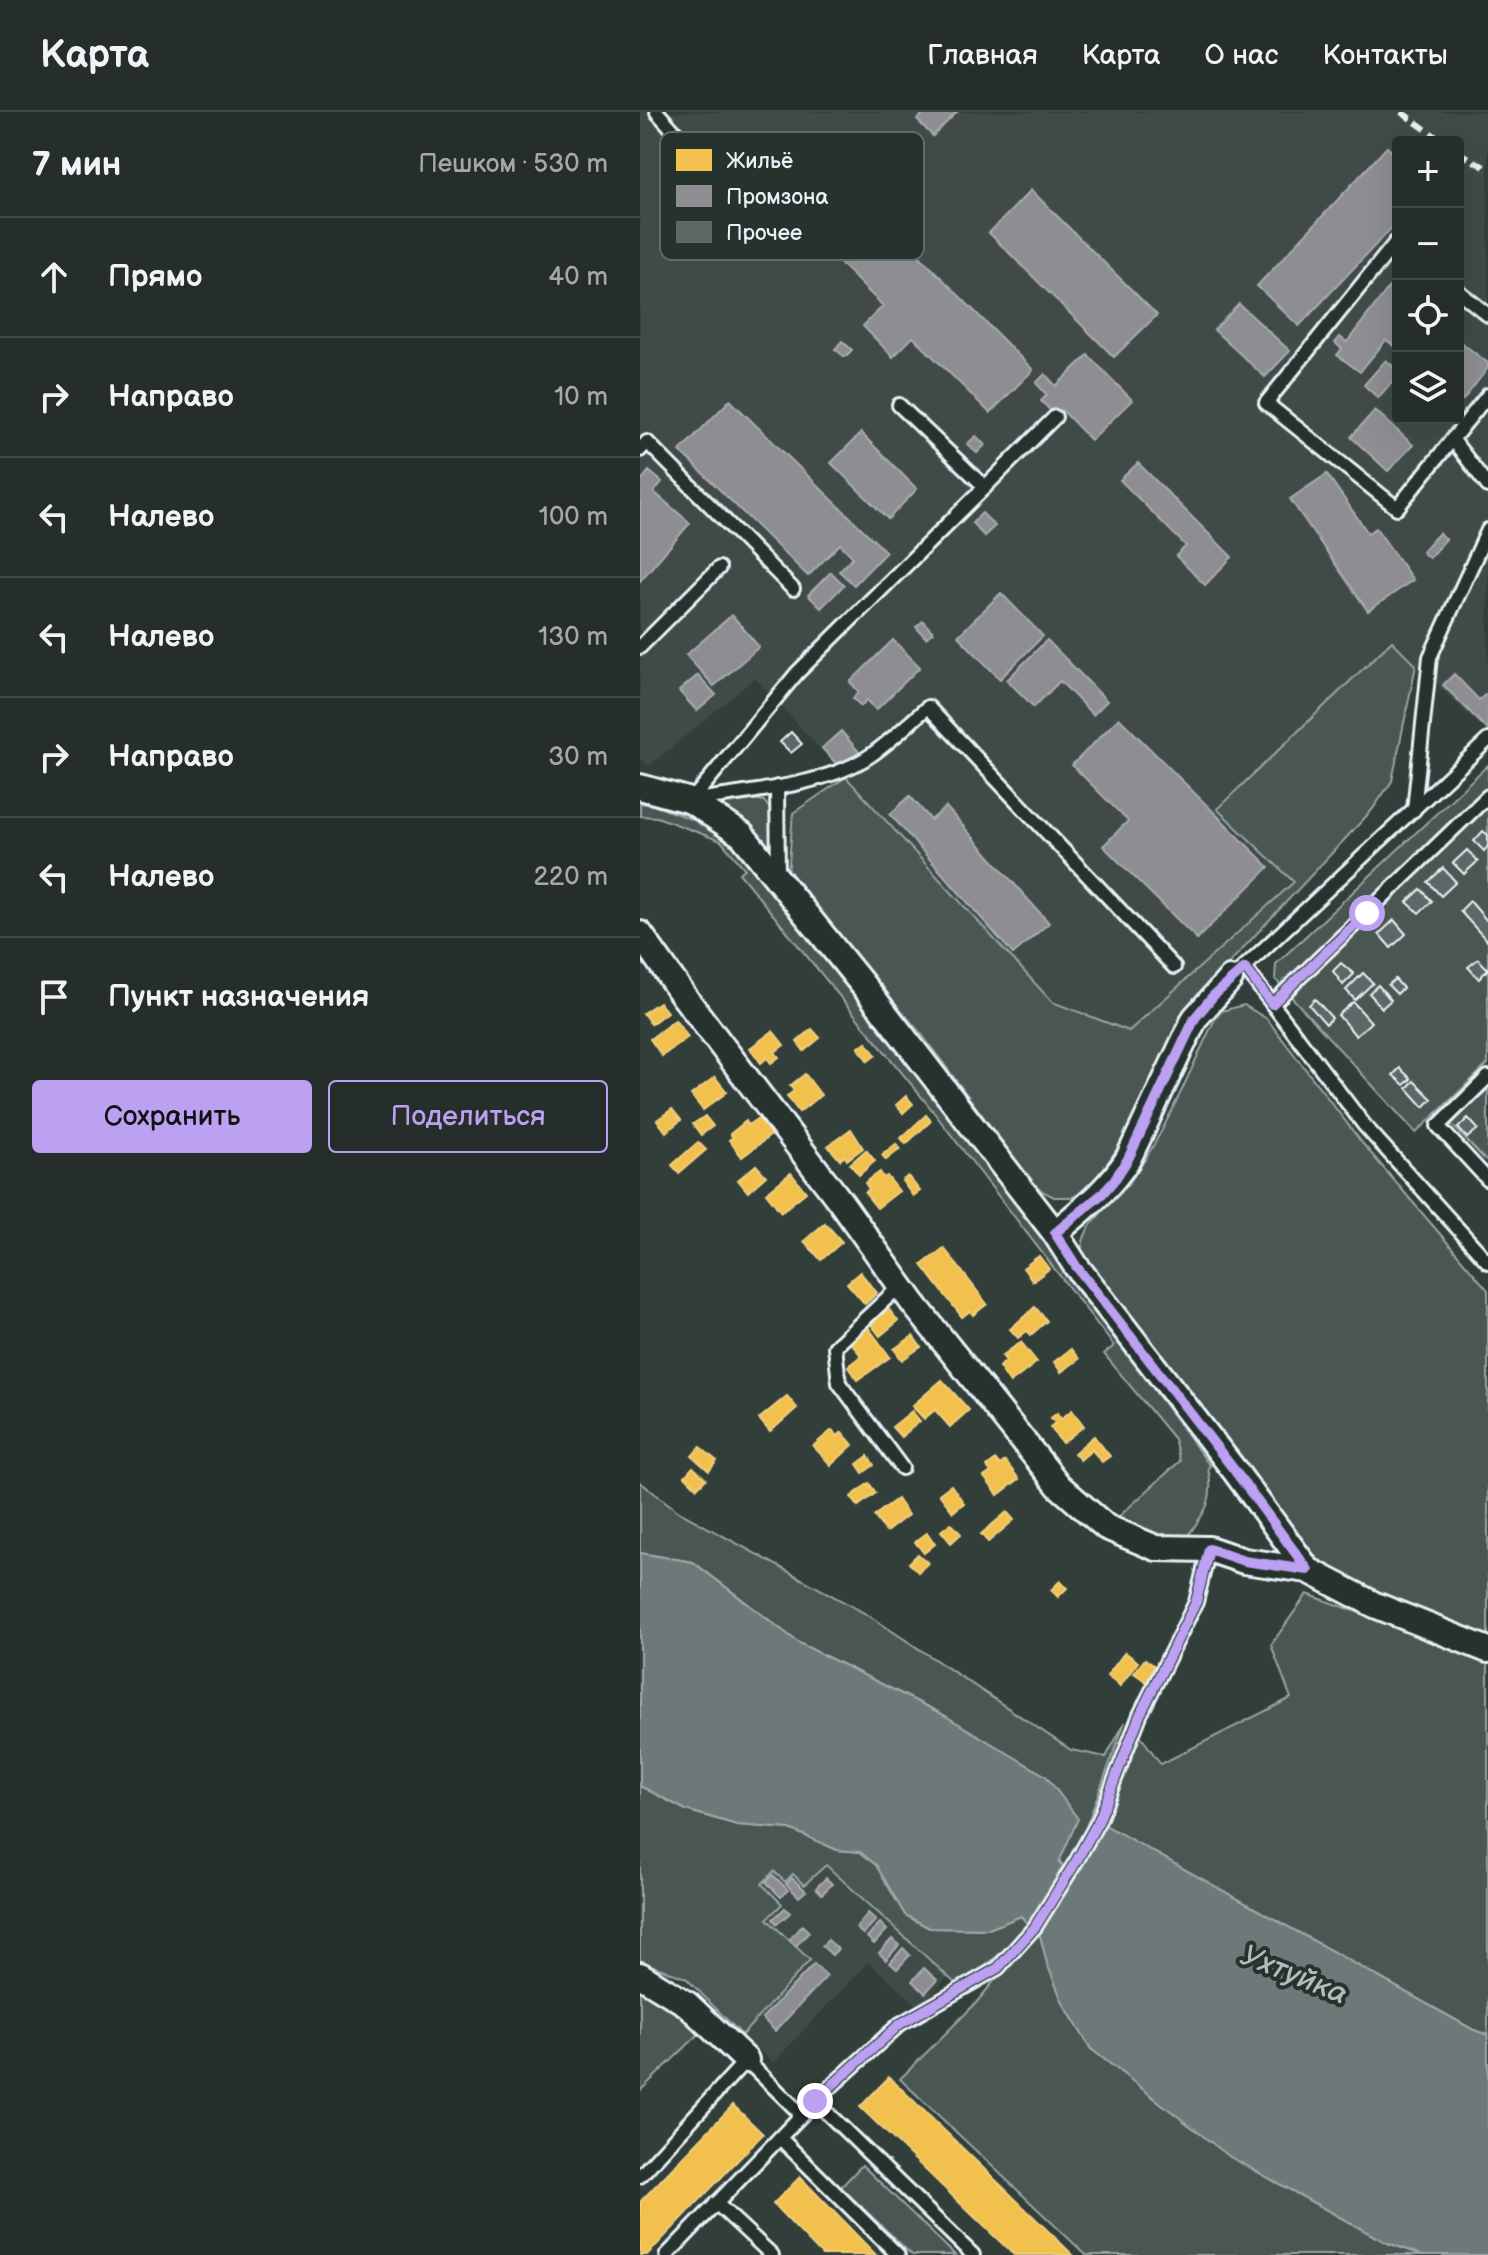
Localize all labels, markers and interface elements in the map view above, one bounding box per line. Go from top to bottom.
text: Карта [40,33,149,78]
text: Главная [927,39,1038,72]
text: Карта [1082,39,1161,72]
text: О нас [1205,39,1278,72]
text: Контакты [1322,39,1448,72]
legend [660,132,924,260]
map controls [1392,136,1464,424]
button: + [1392,136,1464,208]
text: 7 мин [32,144,121,185]
text: Жильё [726,148,793,175]
text: Пешком · 530 m [418,149,608,180]
text: Промзона [726,184,828,211]
button: − [1392,208,1464,280]
text: Прочее [726,220,802,247]
icon: ahead [32,255,76,299]
text: Прямо [108,259,202,295]
text: 40 m [548,262,608,293]
button: locate [1392,280,1464,352]
button: layers [1392,352,1464,424]
icon: right [32,375,76,419]
text: Направо [108,379,234,415]
text: 10 m [554,382,608,413]
icon: left [32,495,76,539]
text: Налево [108,499,214,535]
text: 100 m [539,502,608,533]
icon: left [32,615,76,659]
text: Налево [108,619,214,655]
text: 130 m [538,622,608,653]
icon: right [32,735,76,779]
text: Направо [108,739,234,775]
text: 30 m [548,742,608,773]
icon: left [32,855,76,899]
text: Налево [108,859,214,895]
text: 220 m [534,862,608,893]
route start [1349,895,1385,931]
icon: arrive [32,975,76,1019]
text: Пункт назначения [108,979,369,1015]
button: Сохранить [32,1080,312,1153]
button: Поделиться [328,1080,608,1153]
water label: Ухтуйка [1235,1937,1353,2013]
route end [797,2083,833,2119]

